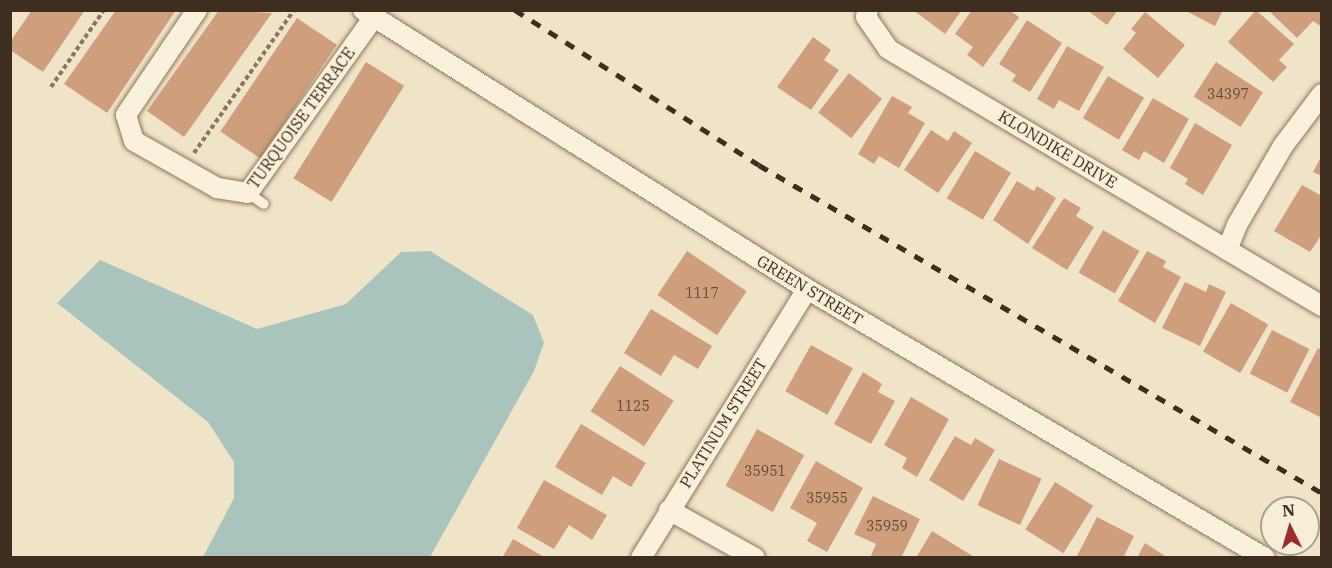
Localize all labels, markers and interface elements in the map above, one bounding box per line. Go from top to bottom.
street label: TURQUOISE TERRACE [243,44,359,192]
house number: 34397 [1207,86,1249,102]
street label: KLONDIKE DRIVE [995,106,1121,192]
street label: GREEN STREET [754,251,866,329]
house number: 1117 [685,285,719,301]
street label: PLATINUM STREET [675,355,771,491]
house number: 1125 [616,398,650,414]
house number: 35951 [744,463,786,479]
house number: 35955 [806,490,848,506]
north arrow [1260,496,1320,556]
text: N [1281,500,1296,521]
house number: 35959 [866,518,908,534]

